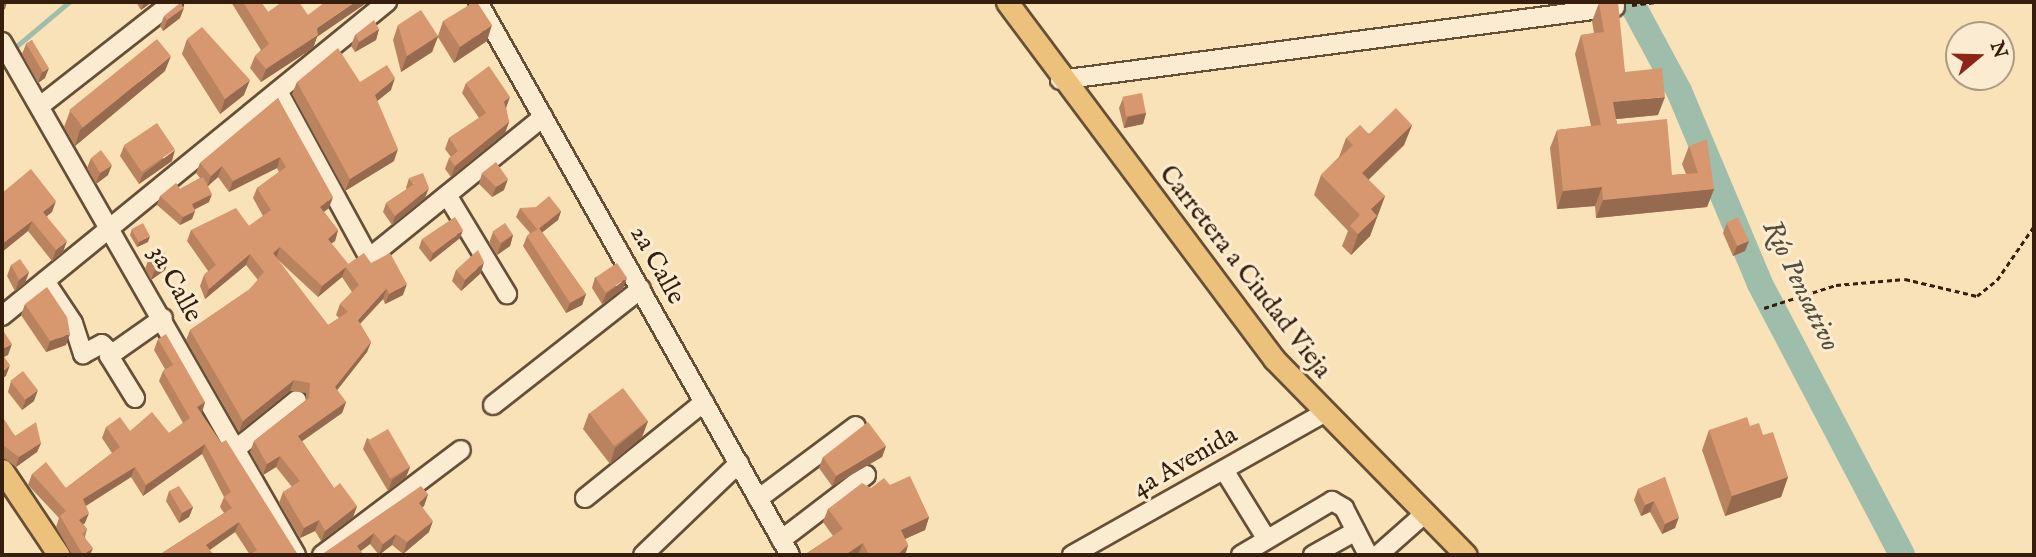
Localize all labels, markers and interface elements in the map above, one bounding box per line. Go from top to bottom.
north arrow [1945,21,2015,91]
text: N [1984,38,2012,61]
street label: Carretera a Ciudad Vieja [1152,159,1338,385]
water label: Río Pensativo [1754,215,1846,357]
street label: 2a Calle [623,220,691,310]
street label: 3a Calle [141,240,209,328]
street label: 4a Avenida [1127,420,1243,504]

